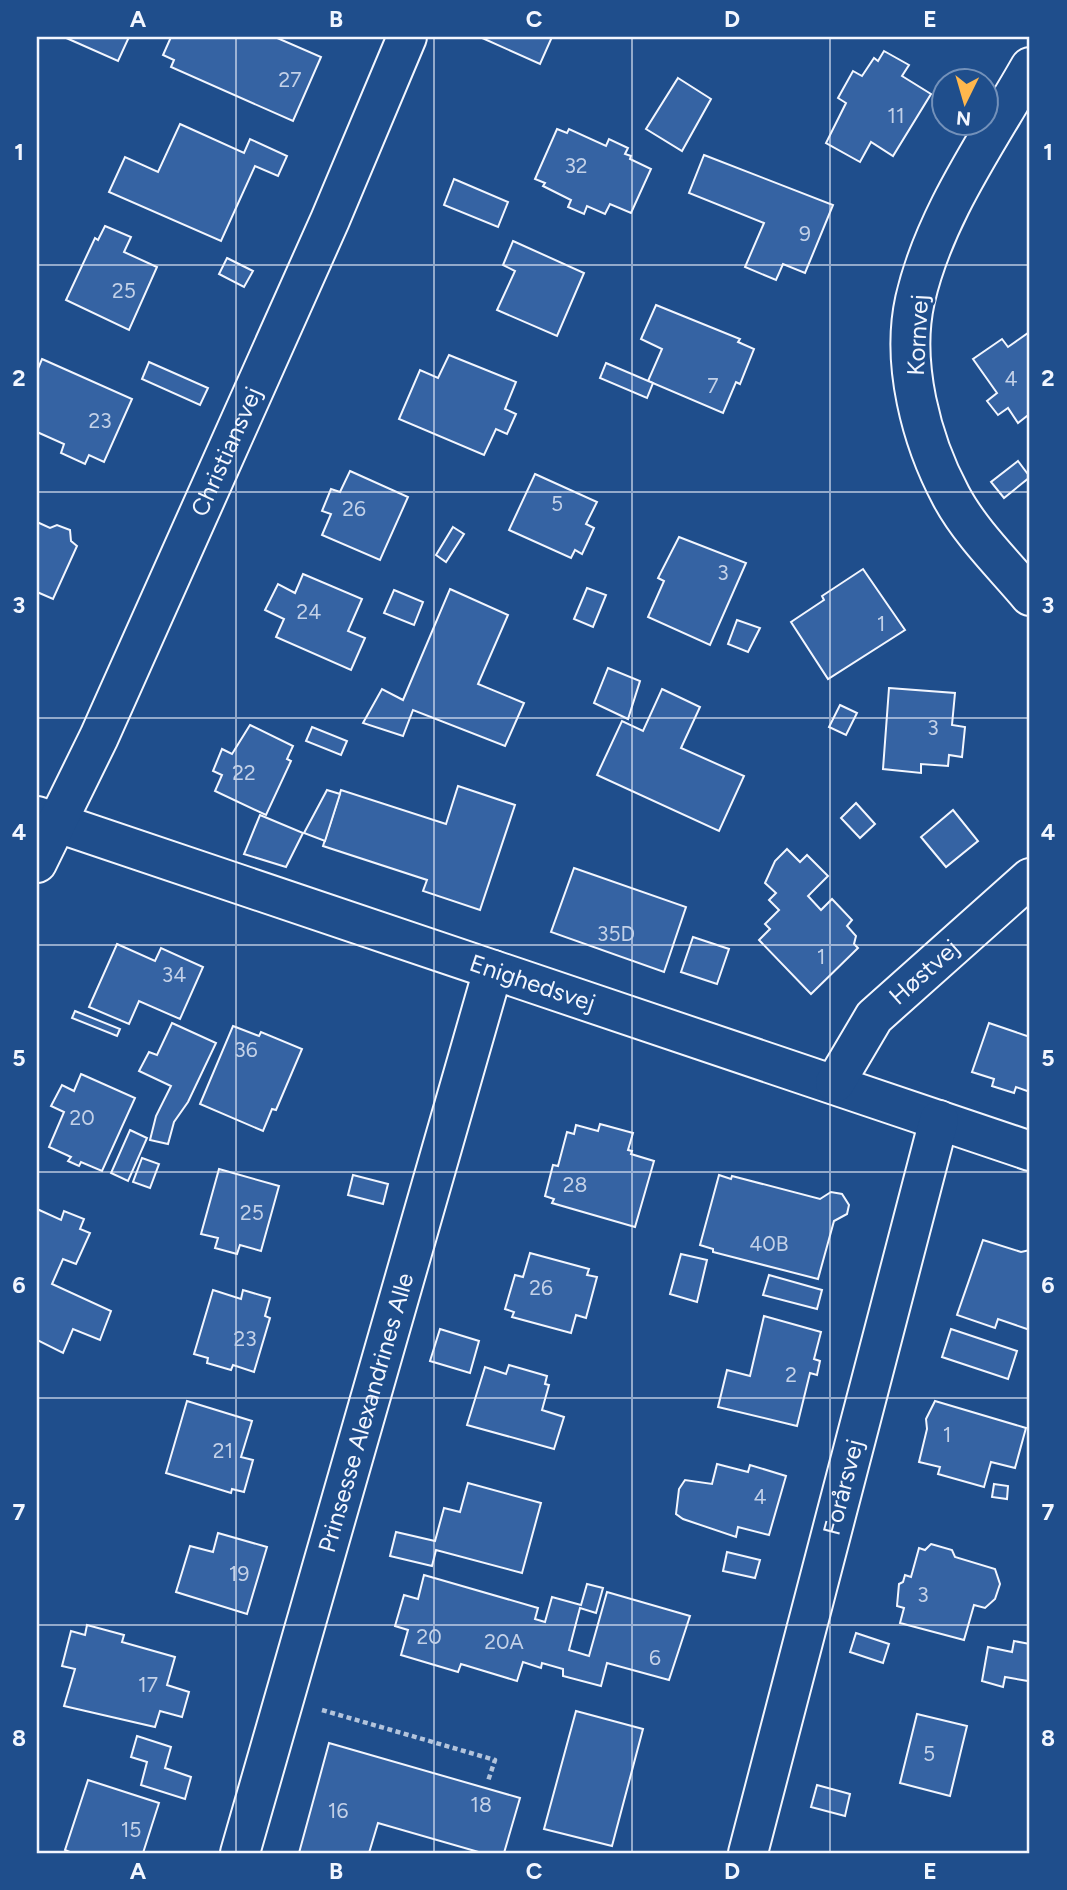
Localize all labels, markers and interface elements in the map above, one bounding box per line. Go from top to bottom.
text: A [130,5,147,33]
text: B [329,5,343,33]
text: C [526,5,543,33]
text: D [724,5,740,33]
text: E [923,5,937,33]
north arrow [930,66,1000,136]
house number: 27 [278,67,302,92]
house number: 11 [887,103,905,128]
text: N [955,106,972,131]
text: 1 [14,138,24,166]
text: 1 [1043,138,1053,166]
house number: 32 [564,153,588,178]
house number: 9 [799,221,811,246]
house number: 25 [112,278,136,303]
street label: Kornvej [901,294,934,376]
text: 2 [12,364,26,392]
text: 2 [1041,364,1055,392]
house number: 4 [1004,366,1018,391]
house number: 7 [707,373,719,398]
street label: Christiansvej [184,382,268,521]
house number: 23 [88,408,112,433]
house number: 5 [551,491,563,516]
house number: 26 [342,496,366,521]
house number: 3 [717,560,729,585]
text: 3 [13,591,25,619]
text: 3 [1042,591,1054,619]
house number: 24 [297,599,321,624]
house number: 1 [877,611,885,636]
house number: 3 [927,715,939,740]
house number: 22 [232,760,256,785]
text: 4 [12,818,26,846]
text: 4 [1041,818,1055,846]
house number: 35D [597,921,635,946]
street label: Høstvej [883,933,965,1011]
house number: 1 [817,944,825,969]
street label: Enighedsvej [466,948,599,1017]
house number: 34 [162,962,186,987]
house number: 36 [234,1037,258,1062]
text: 5 [12,1044,26,1072]
text: 5 [1041,1044,1055,1072]
house number: 20 [69,1105,95,1130]
house number: 28 [563,1172,587,1197]
house number: 25 [240,1200,264,1225]
house number: 40B [749,1231,789,1256]
street label: Prinsesse Alexandrines Alle [312,1269,419,1556]
text: 6 [12,1271,26,1299]
text: 6 [1041,1271,1055,1299]
house number: 26 [529,1275,553,1300]
house number: 23 [233,1326,257,1351]
house number: 2 [785,1362,797,1387]
house number: 1 [943,1422,951,1447]
street label: Forårsvej [816,1436,869,1538]
house number: 21 [213,1438,233,1463]
house number: 4 [753,1484,767,1509]
text: 7 [13,1498,26,1526]
text: 7 [1042,1498,1055,1526]
house number: 19 [229,1561,249,1586]
house number: 3 [917,1582,929,1607]
house number: 20 [416,1624,442,1649]
house number: 20A [484,1629,524,1654]
house number: 6 [649,1645,661,1670]
house number: 17 [138,1672,158,1697]
text: 8 [12,1724,26,1752]
text: 8 [1041,1724,1055,1752]
house number: 5 [923,1741,935,1766]
house number: 18 [470,1792,492,1817]
house number: 16 [328,1798,348,1823]
house number: 15 [121,1817,141,1842]
text: A [130,1857,147,1885]
text: B [329,1857,343,1885]
text: C [526,1857,543,1885]
text: D [724,1857,740,1885]
text: E [923,1857,937,1885]

